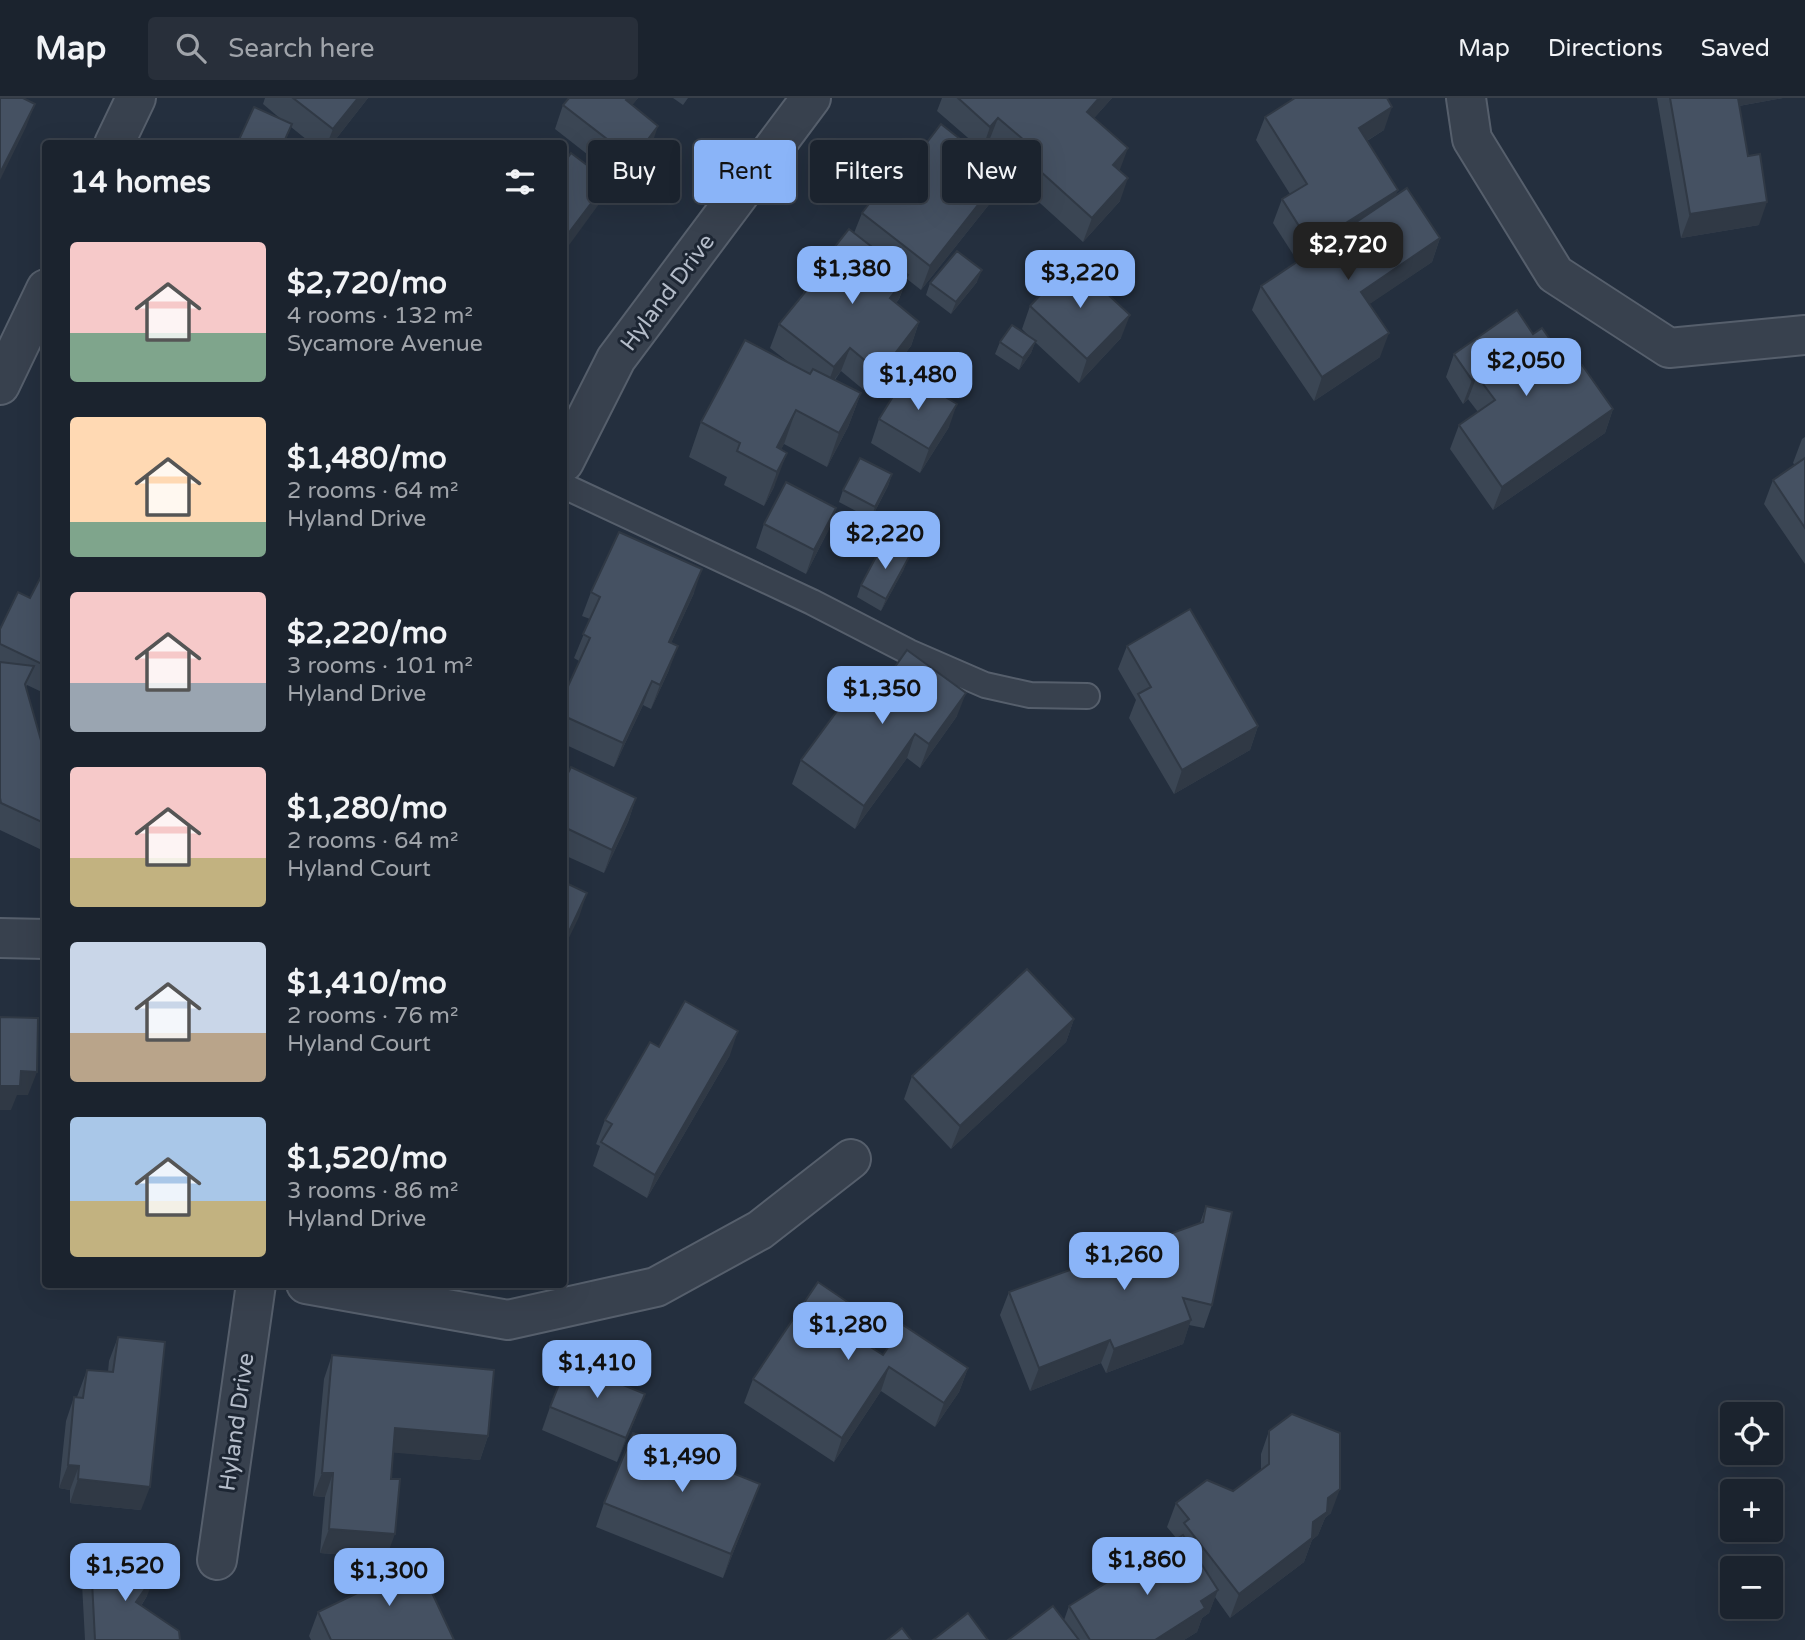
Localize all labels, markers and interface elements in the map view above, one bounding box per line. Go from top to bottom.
search box [148,17,638,80]
text: Map [35,29,106,68]
icon: search [172,29,210,67]
text: Search here [228,33,374,64]
text: Map [1458,34,1510,63]
text: Directions [1548,34,1663,63]
text: Saved [1701,34,1770,63]
chip: Buy [588,140,680,203]
chip: Rent [694,140,796,203]
chip: Filters [810,140,928,203]
chip: New [942,140,1041,203]
icon: filters [501,163,539,201]
text: 14 homes [70,164,211,201]
pin: $2,720 [1291,222,1405,282]
street label: Hyland Drive [615,229,721,357]
text: $2,720 [1309,231,1387,259]
pin: $1,380 [795,246,909,306]
pin: $3,220 [1023,250,1137,310]
text: $1,380 [813,255,891,283]
text: $3,220 [1041,259,1119,287]
text: $2,720/mo [287,265,447,302]
icon: home [126,270,210,354]
text: 4 rooms · 132 m² [287,302,473,330]
text: Sycamore Avenue [287,330,483,358]
pin: $2,050 [1469,338,1583,398]
text: $2,050 [1487,347,1565,375]
pin: $1,480 [861,352,975,412]
text: $1,480 [879,361,957,389]
text: $1,480/mo [287,440,447,477]
icon: home [126,445,210,529]
text: 2 rooms · 64 m² [287,477,458,505]
text: Hyland Drive [287,505,426,533]
pin: $2,220 [828,512,942,571]
text: $2,220 [846,520,924,548]
text: $2,220/mo [287,615,447,652]
icon: home [126,620,210,704]
text: 3 rooms · 101 m² [287,652,473,680]
pin: $1,350 [825,666,939,726]
text: $1,350 [843,675,921,703]
text: Hyland Drive [287,680,426,708]
text: $1,280/mo [287,790,447,827]
icon: home [126,795,210,879]
text: 2 rooms · 64 m² [287,827,458,855]
text: Hyland Court [287,855,431,883]
text: $1,410/mo [287,965,447,1002]
icon: home [126,970,210,1054]
text: 2 rooms · 76 m² [287,1002,458,1030]
text: Hyland Court [287,1030,431,1058]
text: $1,520/mo [287,1140,447,1177]
icon: home [126,1145,210,1229]
text: 3 rooms · 86 m² [287,1177,458,1205]
text: Hyland Drive [287,1205,426,1233]
pin: $1,260 [1067,1232,1181,1292]
text: $1,260 [1085,1241,1163,1269]
pin: $1,280 [791,1302,905,1362]
text: $1,280 [809,1311,887,1339]
pin: $1,410 [540,1340,654,1400]
text: $1,410 [558,1349,636,1377]
street label: Hyland Drive [213,1351,261,1493]
map controls [1720,1402,1783,1619]
button: locate [1720,1402,1783,1465]
pin: $1,490 [625,1434,739,1494]
text: $1,490 [643,1443,721,1471]
button: + [1720,1479,1783,1542]
pin: $1,860 [1090,1538,1204,1597]
pin: $1,520 [68,1544,182,1603]
text: $1,860 [1108,1546,1186,1574]
pin: $1,300 [332,1548,446,1608]
text: $1,520 [86,1552,164,1580]
button: − [1720,1556,1783,1619]
text: $1,300 [350,1557,428,1585]

